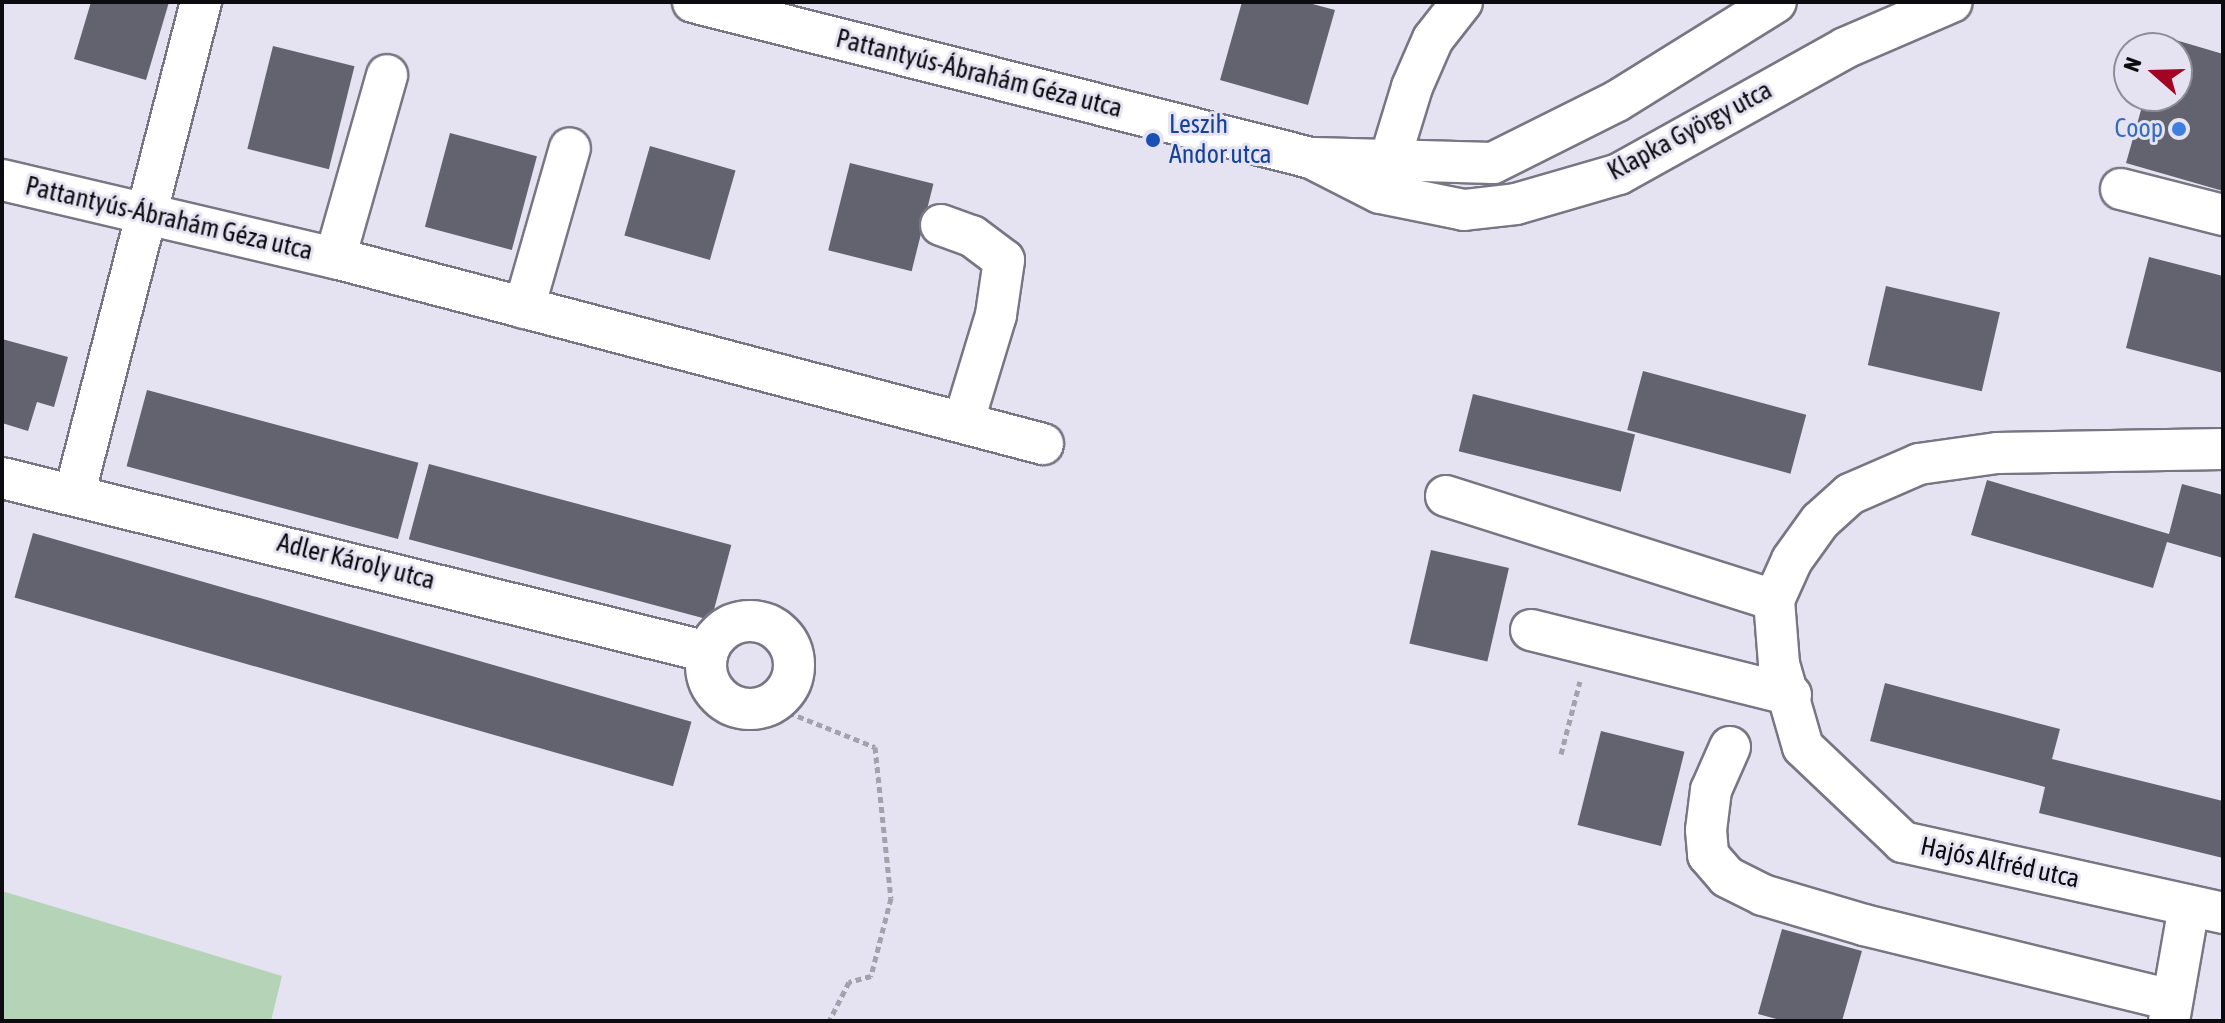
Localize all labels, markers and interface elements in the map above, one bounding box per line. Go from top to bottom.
street label: Pattantyús-Ábrahám Géza utca [833,23,1125,125]
north arrow [2113,32,2193,112]
text: N [2118,54,2147,75]
street label: Klapka György utca [1603,75,1777,187]
place label: Leszih Andor utca [1169,109,1272,170]
place label: Coop [2115,113,2163,145]
marker: Coop [2170,120,2188,138]
marker: Leszih Andor utca [1144,131,1162,149]
street label: Pattantyús-Ábrahám Géza utca [22,171,316,267]
street label: Adler Károly utca [274,527,438,597]
street label: Hajós Alfréd utca [1918,831,2082,895]

